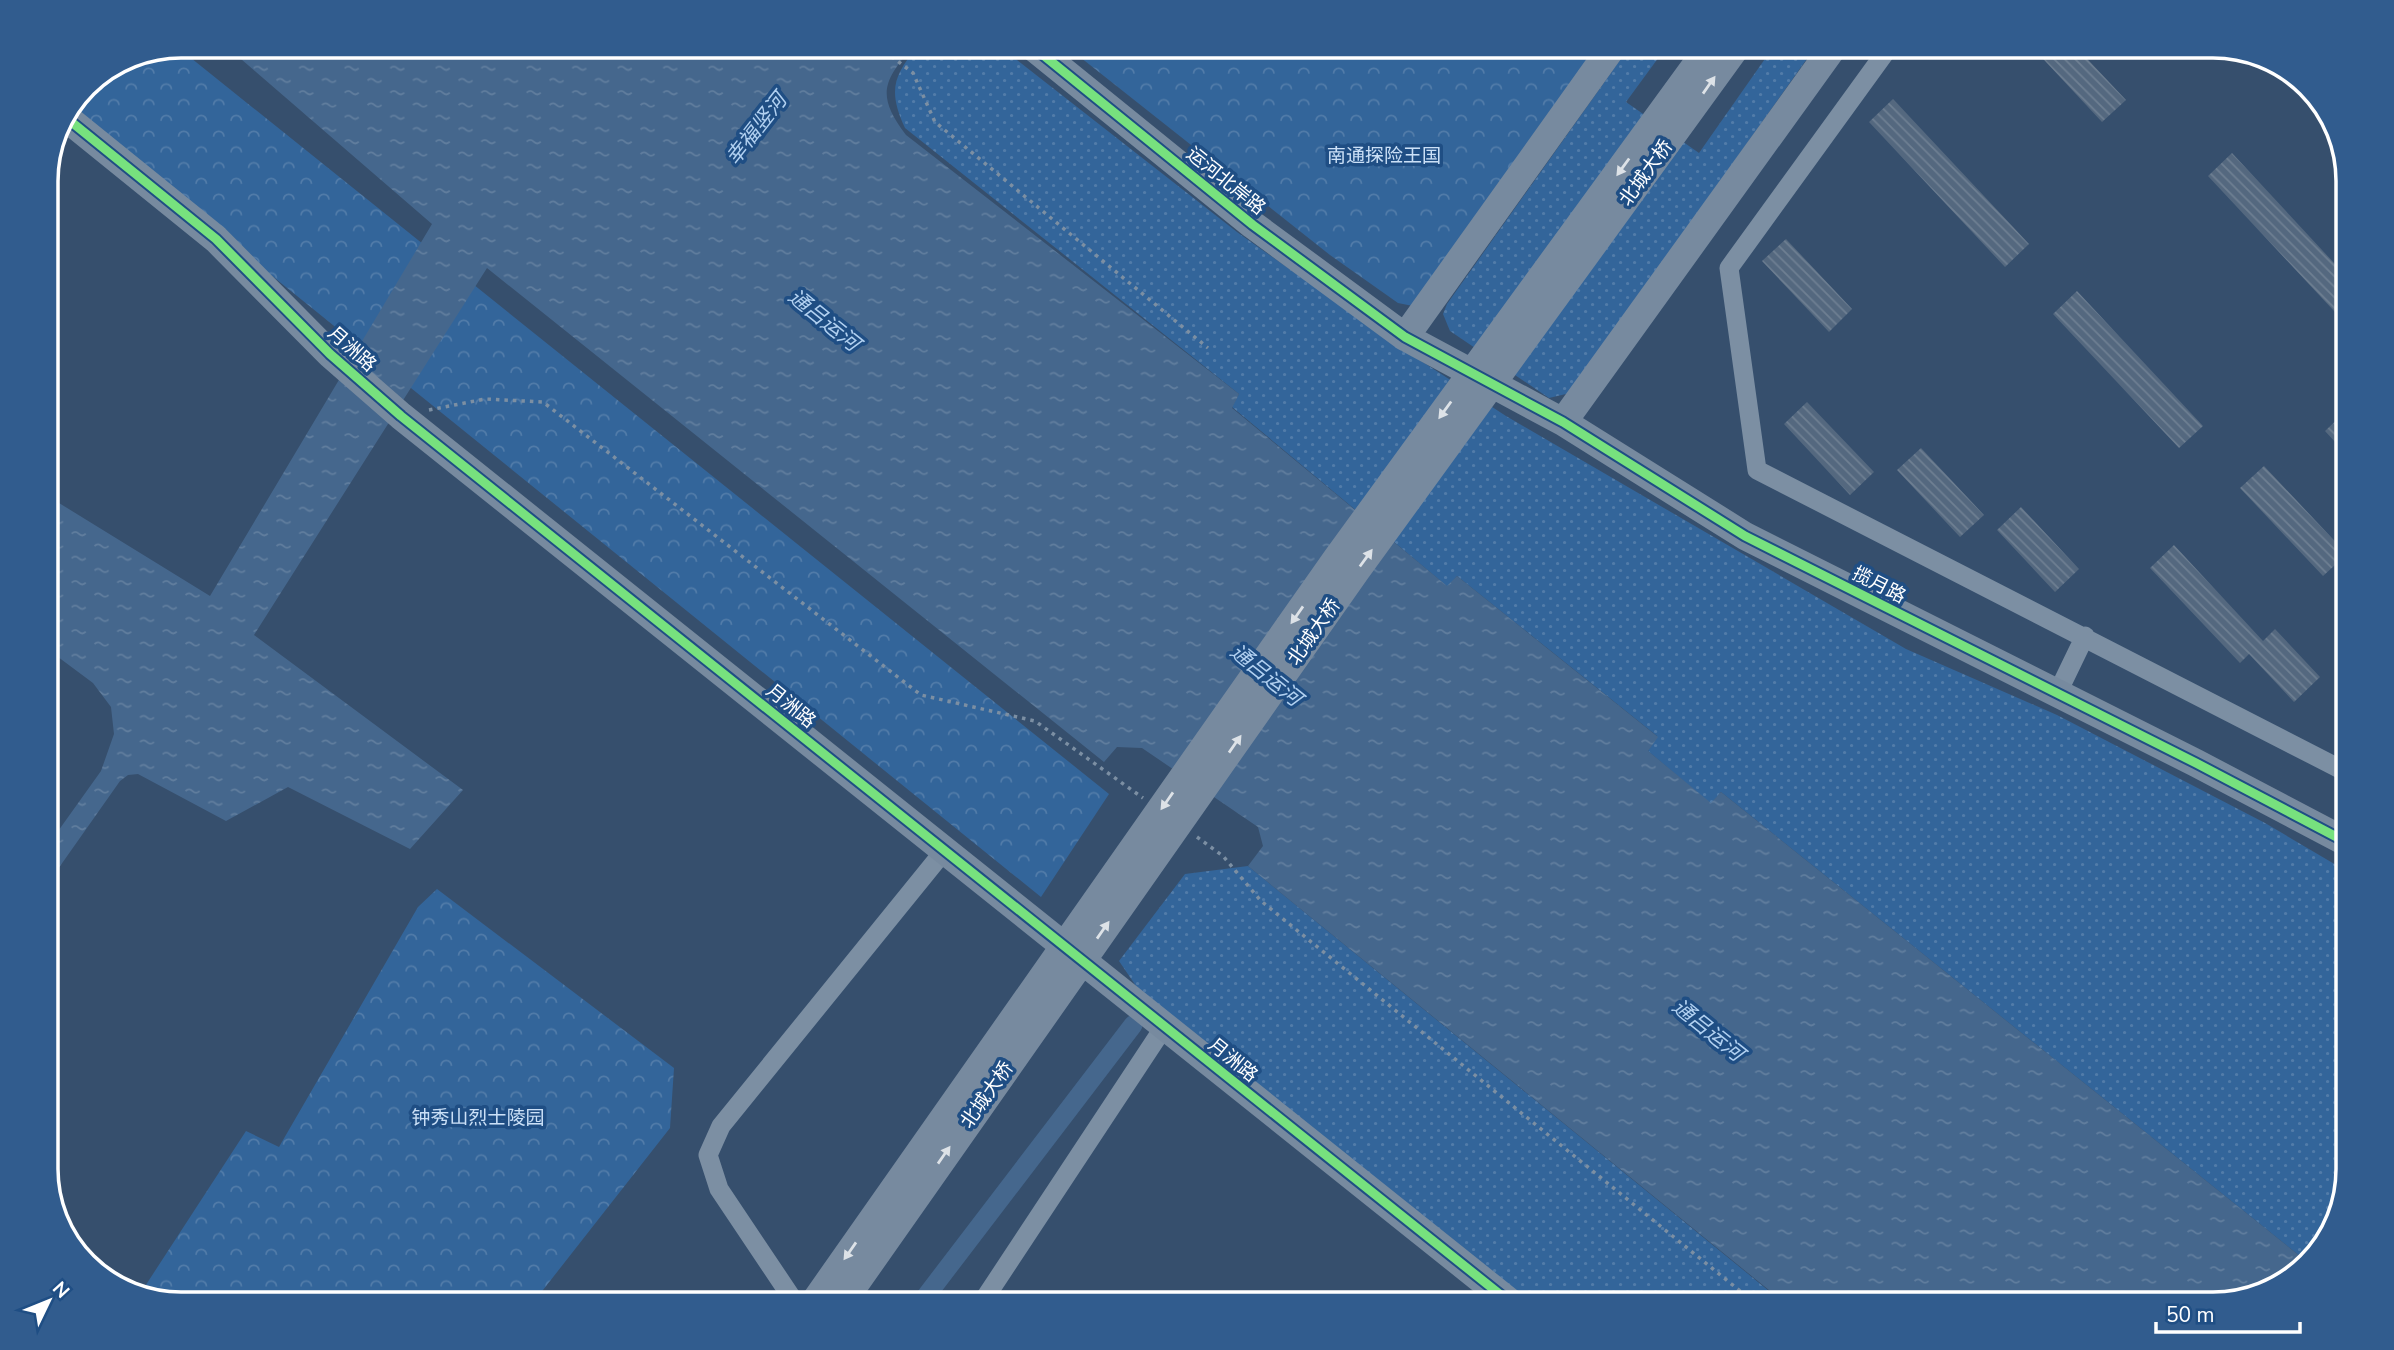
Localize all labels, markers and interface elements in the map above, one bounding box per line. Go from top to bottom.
one-way arrow [1702,76,1716,94]
water label: 幸福竖河 [719,84,795,171]
street label: 北城大桥 [1613,135,1679,211]
street label: 运河北岸路 [1181,141,1271,221]
park label: 南通探险王国 [1327,143,1441,169]
one-way arrow [1615,158,1630,176]
water label: 通吕运河 [783,283,869,360]
street label: 月洲路 [322,320,382,378]
one-way arrow [1438,401,1452,420]
one-way arrow [1359,549,1373,567]
street label: 揽月路 [1848,560,1910,610]
street label: 北城大桥 [1282,593,1346,671]
one-way arrow [1291,606,1305,624]
water label: 通吕运河 [1225,638,1311,715]
street label: 月洲路 [761,678,821,734]
one-way arrow [1228,735,1242,753]
one-way arrow [1160,792,1174,810]
one-way arrow [1096,921,1110,939]
water label: 通吕运河 [1667,993,1753,1070]
street label: 月洲路 [1203,1032,1263,1088]
street label: 北城大桥 [955,1056,1019,1134]
park label: 钟秀山烈士陵园 [411,1105,545,1131]
one-way arrow [937,1146,951,1164]
one-way arrow [843,1242,857,1260]
north arrow [14,1266,84,1336]
text: N [46,1276,75,1304]
scale bar [2156,1290,2300,1334]
text: 50 m [2166,1301,2215,1329]

